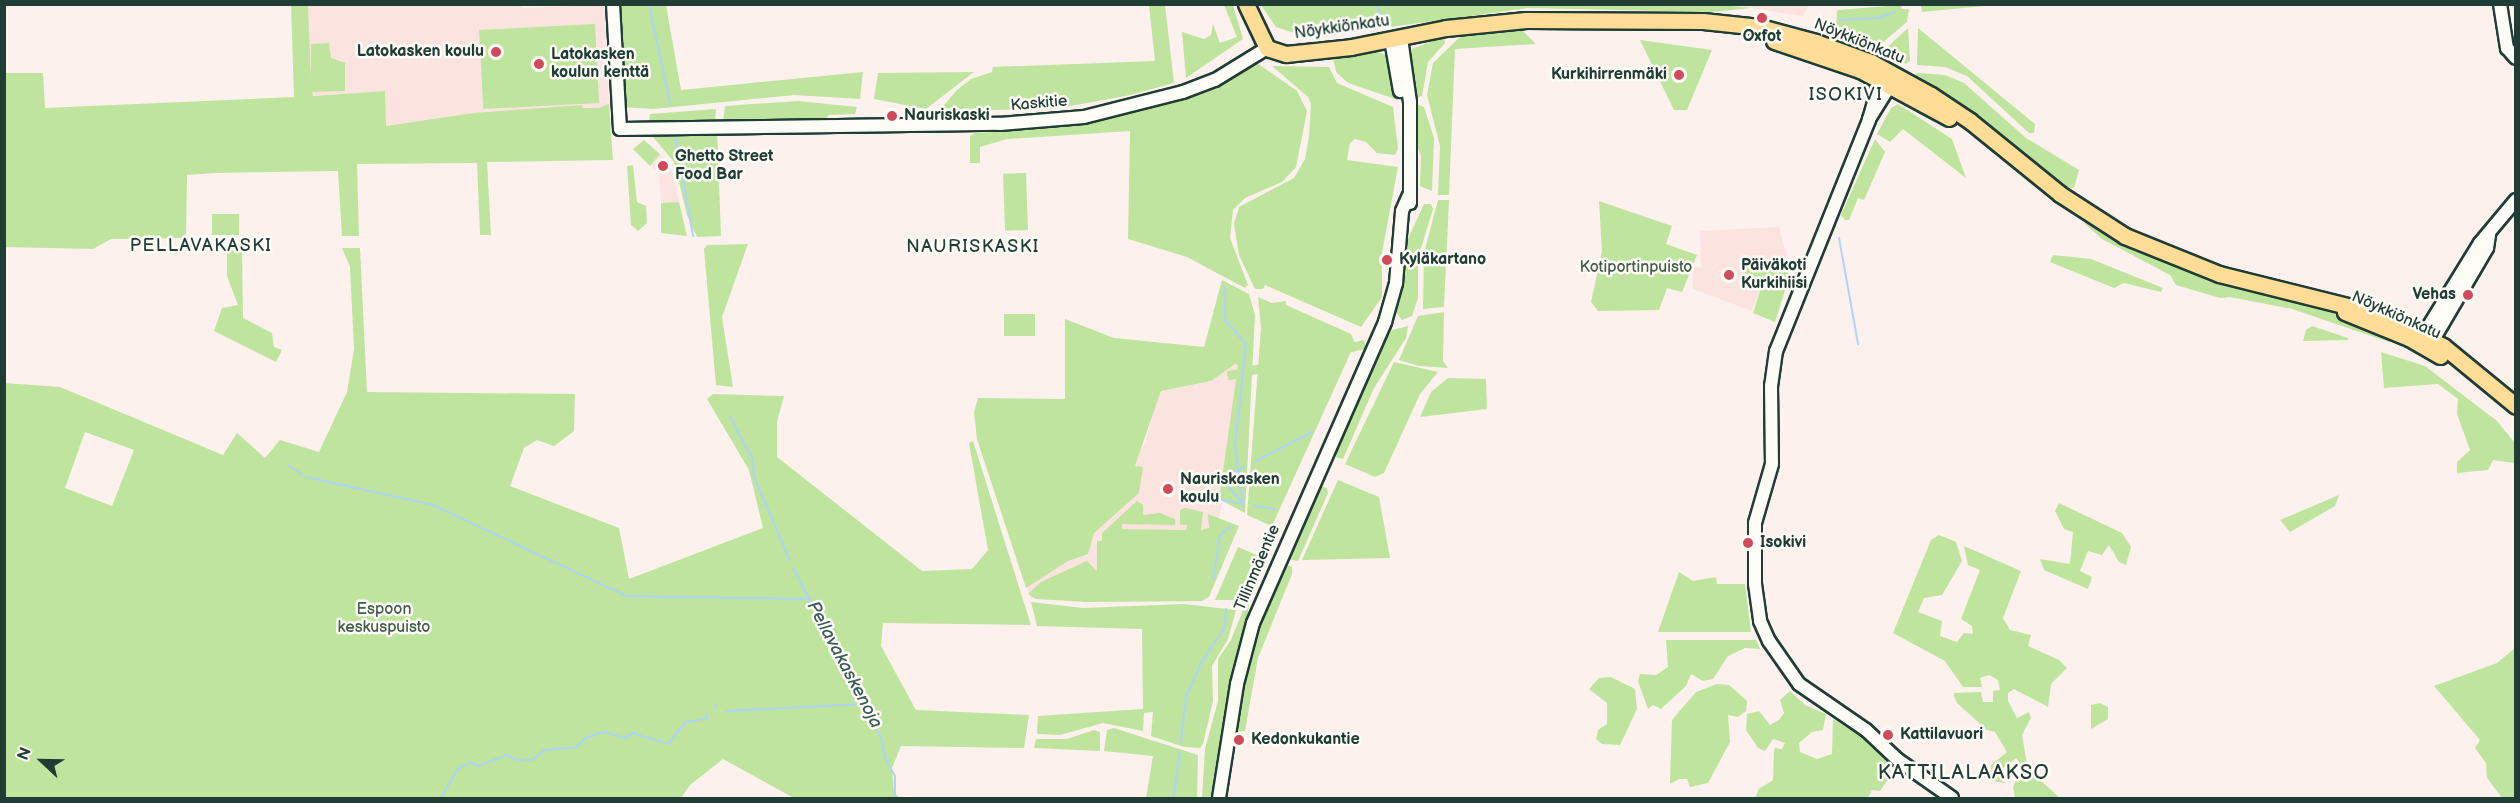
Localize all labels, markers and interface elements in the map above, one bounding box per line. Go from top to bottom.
marker: Oxfot [1755,11,1769,25]
street label: Nöykkiönkatu [1293,12,1391,44]
street label: Nöykkiönkatu [1811,15,1907,69]
place label: Oxfot [1743,27,1781,47]
place label: Latokasken koulu [357,42,484,62]
marker: Latokasken koulu [489,45,503,59]
place label: Latokasken koulun kenttä [551,45,649,83]
marker: Latokasken koulun kenttä [532,57,546,71]
place label: Kurkihirrenmäki [1551,65,1667,85]
marker: Kurkihirrenmäki [1672,68,1686,82]
district label: ISOKIVI [1809,84,1883,106]
street label: Kaskitie [1010,92,1068,116]
place label: Nauriskaski [904,106,990,126]
marker: Nauriskaski [885,109,899,123]
place label: Ghetto Street Food Bar [675,147,773,185]
marker: Ghetto Street Food Bar [656,159,670,173]
district label: PELLAVAKASKI [130,235,272,257]
district label: NAURISKASKI [906,236,1040,258]
place label: Kyläkartano [1399,250,1486,270]
marker: Kyläkartano [1380,253,1394,267]
place label: Päiväkoti Kurkihiisi [1741,256,1807,294]
park label: Kotiportinpuisto [1580,258,1692,278]
marker: Päiväkoti Kurkihiisi [1722,268,1736,282]
place label: Vehas [2412,285,2456,305]
street label: Nöykkiönkatu [2348,288,2444,344]
marker: Vehas [2461,288,2475,302]
place label: Nauriskasken koulu [1180,470,1280,508]
marker: Nauriskasken koulu [1161,482,1175,496]
street label: Tillinmäentie [1231,522,1285,614]
place label: Isokivi [1760,533,1806,553]
marker: Isokivi [1741,536,1755,550]
water label: Pellavakaskenoja [801,598,887,732]
park label: Espoon keskuspuisto [338,600,430,638]
place label: Kattilavuori [1900,725,1983,745]
marker: Kattilavuori [1881,728,1895,742]
place label: Kedonkukantie [1251,730,1360,750]
north arrow [12,731,72,791]
marker: Kedonkukantie [1232,733,1246,747]
text: N [14,745,36,763]
district label: KATTILALAAKSO [1878,761,2050,785]

